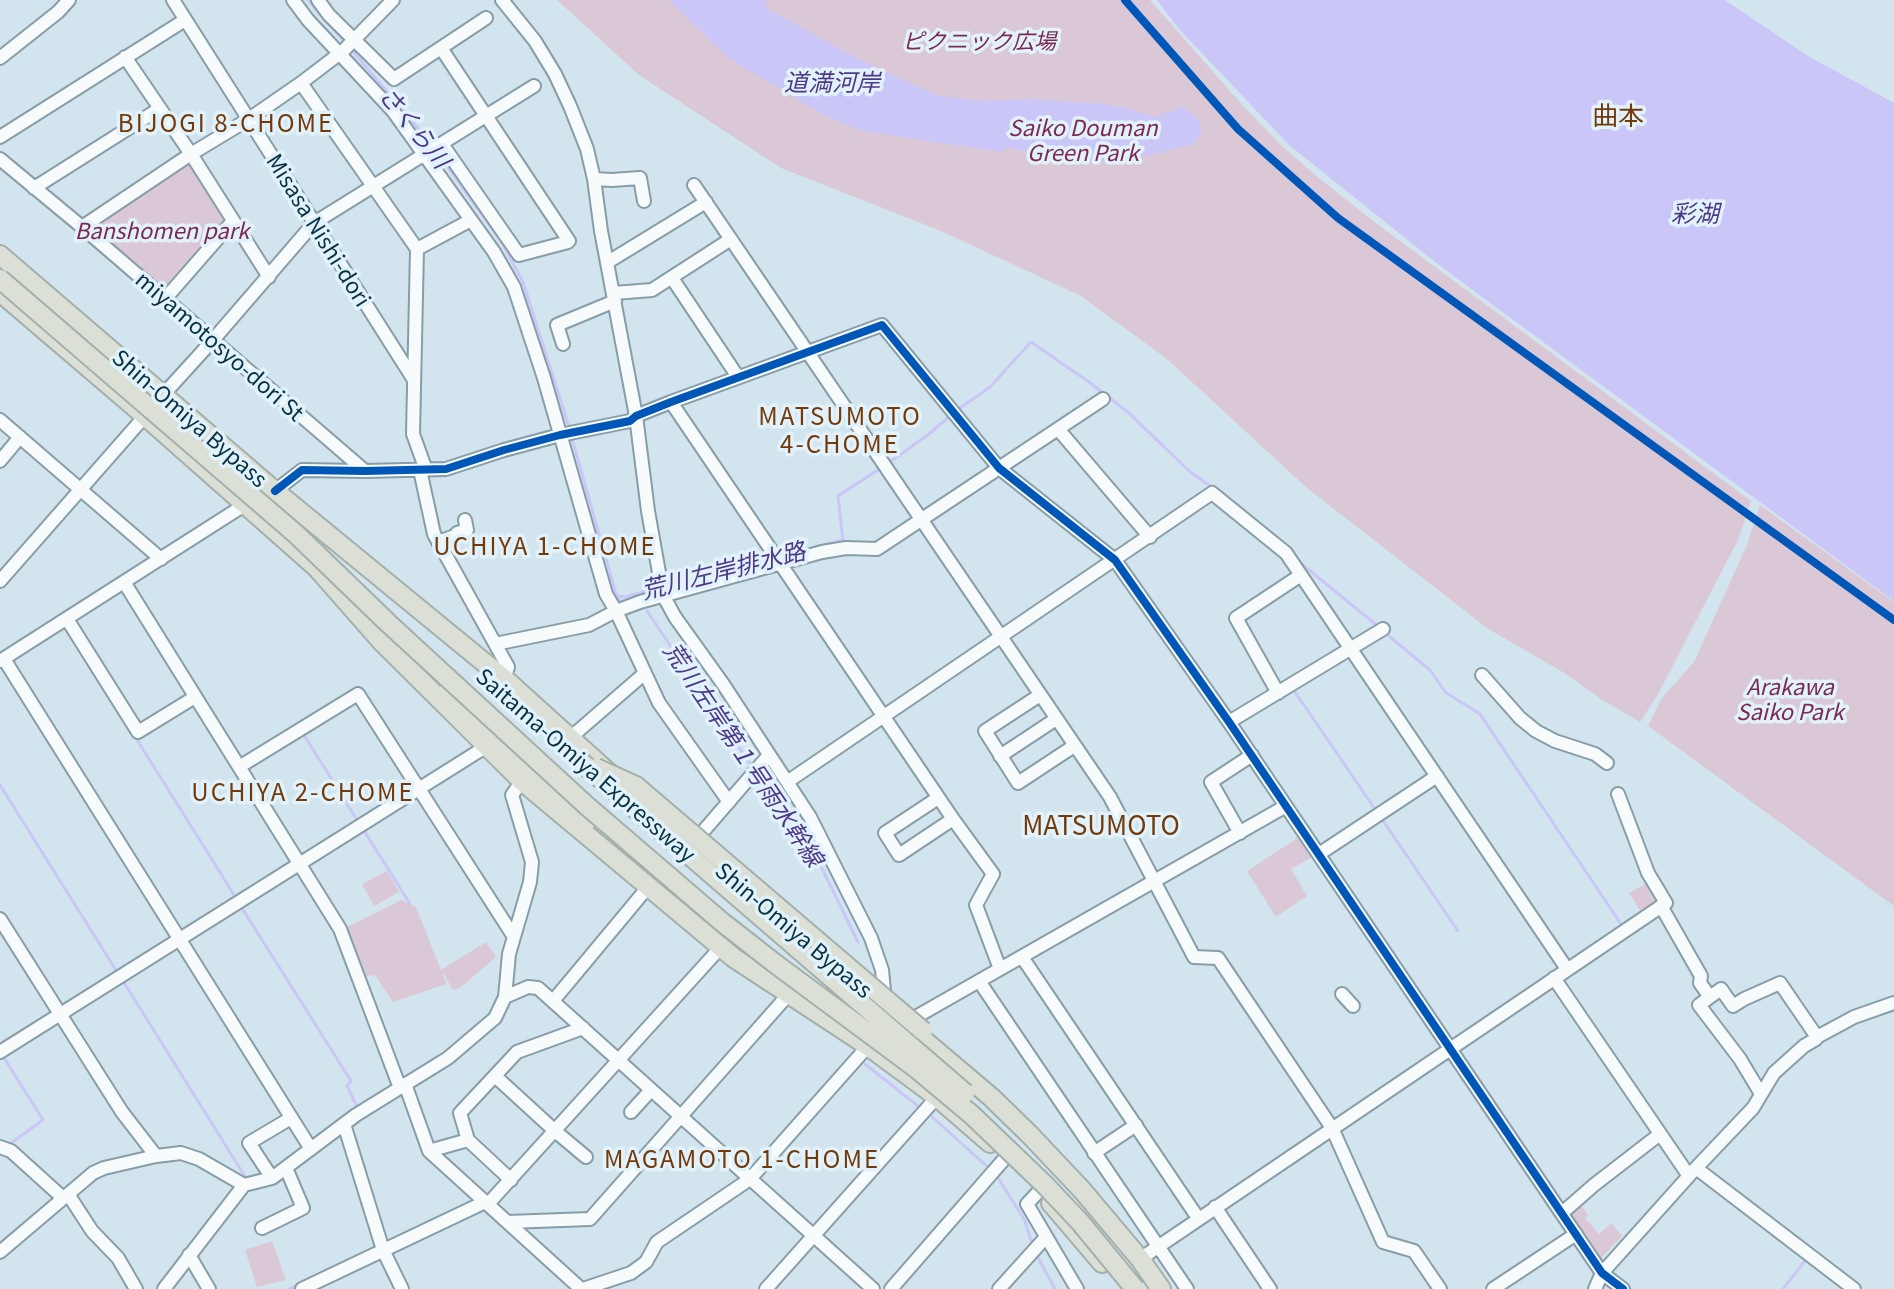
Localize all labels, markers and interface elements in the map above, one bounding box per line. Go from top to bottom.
park label: ピクニック広場 [902,28,1056,54]
water label: 道満河岸 [784,68,880,96]
water label: さくら川 [374,81,456,173]
district label: 曲本 [1592,99,1644,131]
district label: BIJOGI 8-CHOME [118,109,334,137]
park label: Saiko Douman Green Park [1008,115,1158,166]
street label: Misasa Nishi-dori [261,149,377,311]
water label: 彩湖 [1671,199,1719,227]
park label: Banshomen park [75,218,249,244]
street label: miyamotosyo-dori St [131,266,309,426]
street label: Shin-Omiya Bypass [107,344,273,492]
district label: MATSUMOTO 4-CHOME [758,402,922,458]
district label: UCHIYA 1-CHOME [433,532,657,560]
water label: 荒川左岸排水路 [638,536,808,604]
water label: 荒川左岸第１号雨水幹線 [658,637,830,871]
street label: Saitama-Omiya Expressway [471,663,701,867]
park label: Arakawa Saiko Park [1736,674,1844,726]
district label: UCHIYA 2-CHOME [191,778,415,806]
district label: MATSUMOTO [1013,809,1189,841]
street label: Shin-Omiya Bypass [710,857,878,1003]
district label: MAGAMOTO 1-CHOME [604,1145,880,1173]

